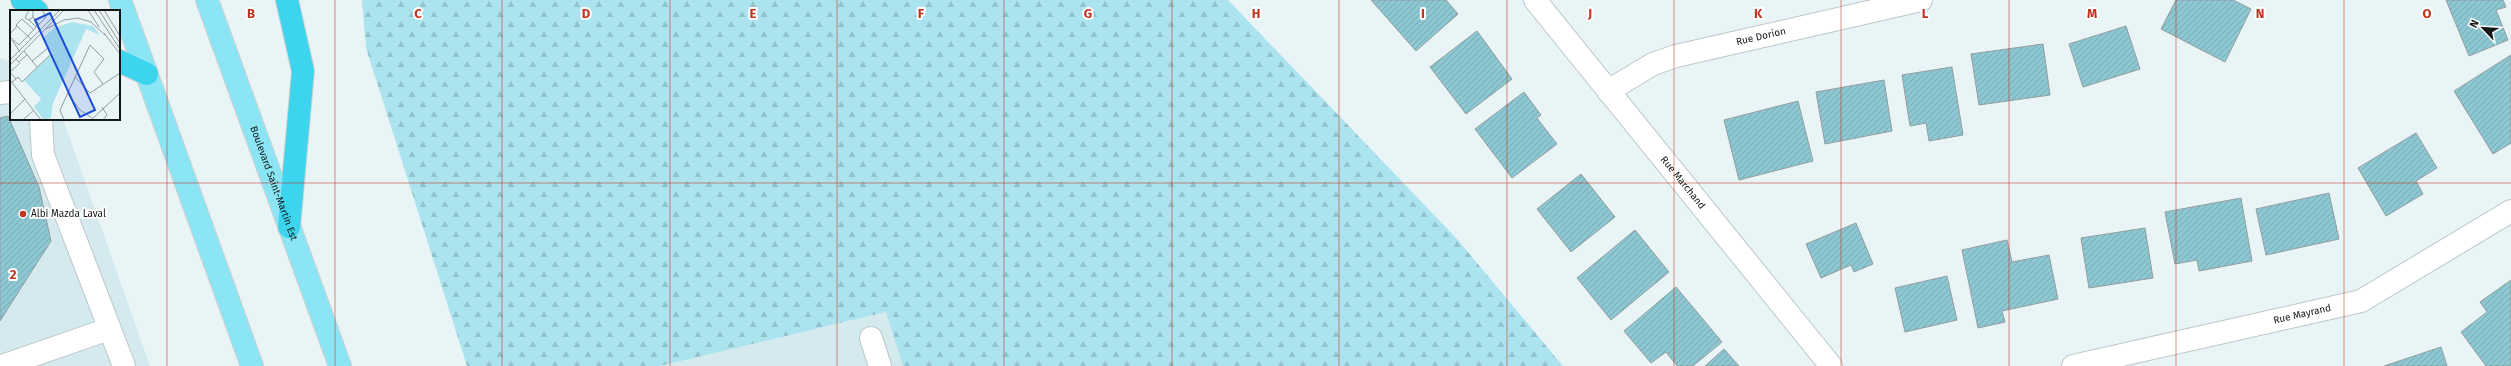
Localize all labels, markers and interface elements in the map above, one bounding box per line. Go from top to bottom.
text: B [247,6,255,21]
text: C [414,6,422,21]
text: D [582,6,591,21]
text: E [750,6,757,21]
text: F [918,6,925,21]
text: G [1084,6,1092,21]
text: H [1252,6,1260,21]
text: I [1421,6,1425,21]
text: J [1587,6,1592,21]
text: K [1754,6,1763,21]
text: L [1922,6,1929,21]
text: M [2087,6,2097,21]
text: N [2256,6,2264,21]
text: O [2423,6,2432,21]
north arrow [2463,8,2503,48]
inset map [10,10,120,120]
text: N [2467,18,2482,30]
street label: Rue Dorion [1735,25,1787,48]
street label: Boulevard Saint-Martin Est [247,124,300,243]
street label: Rue Marchand [1658,154,1708,212]
place label: Albi Mazda Laval [31,208,106,220]
marker: Albi Mazda Laval [18,209,28,219]
text: 2 [10,267,17,282]
street label: Rue Mayrand [2272,302,2332,327]

